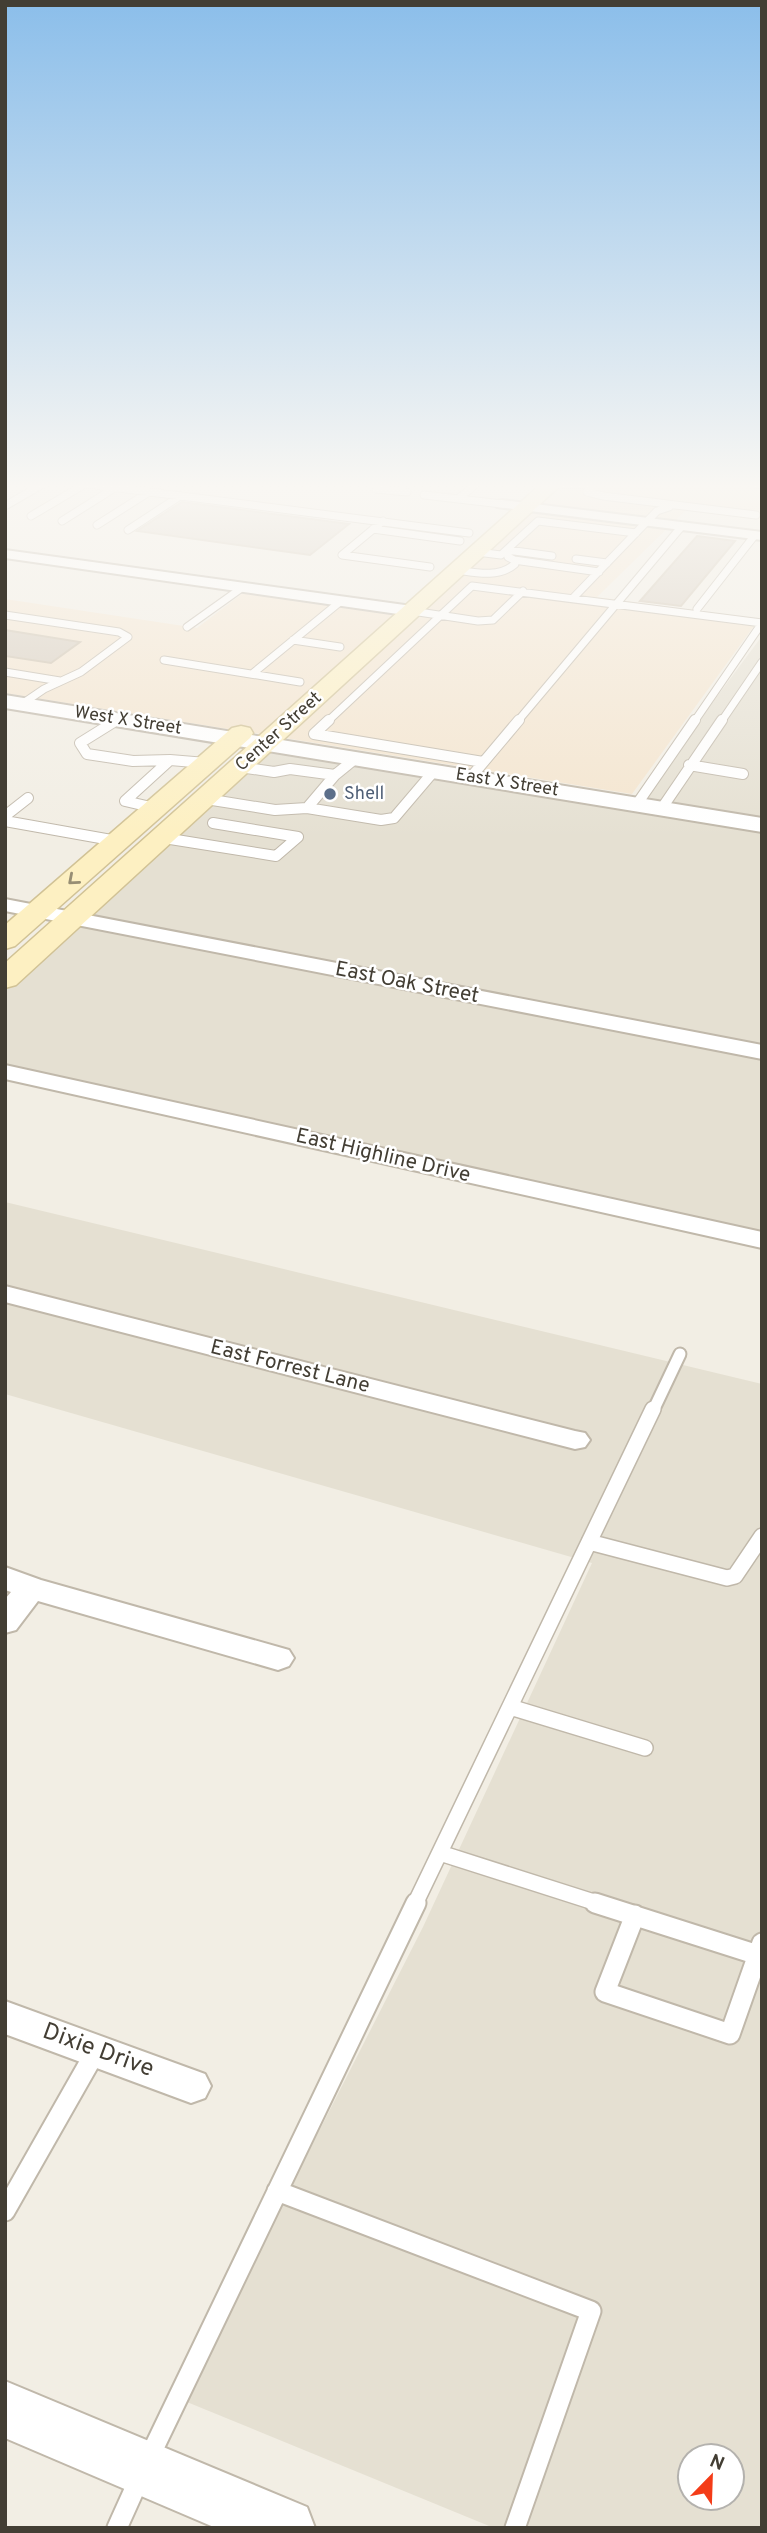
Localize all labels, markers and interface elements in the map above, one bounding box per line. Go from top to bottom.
street label: Center Street [231,687,327,777]
street label: West X Street [73,701,183,741]
street label: East X Street [454,763,560,803]
place label: Shell [344,783,384,806]
marker: Shell [322,786,338,802]
one-way arrow [69,872,82,884]
street label: East Oak Street [333,956,481,1010]
street label: East Highline Drive [293,1123,473,1189]
street label: East Forrest Lane [207,1334,373,1400]
street label: Dixie Drive [38,2017,158,2085]
north arrow [676,2442,746,2512]
text: N [706,2449,728,2477]

